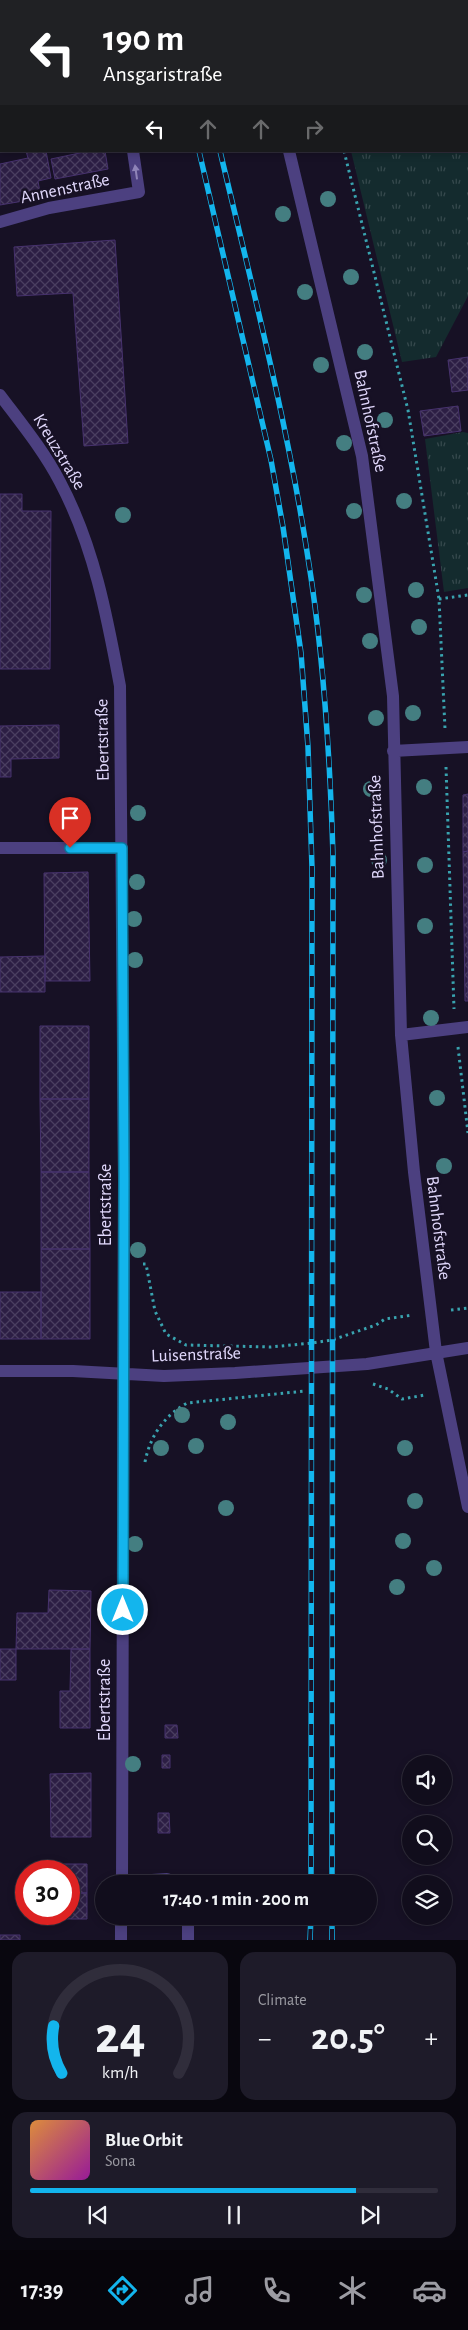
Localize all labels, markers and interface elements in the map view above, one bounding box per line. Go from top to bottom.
icon: left [20,20,85,85]
text: 190 m [103,22,184,57]
text: Ansgaristraße [103,63,222,85]
icon: left [141,115,169,143]
icon: ahead [194,115,222,143]
icon: ahead [247,115,275,143]
icon: right [300,115,328,143]
one-way arrow [131,163,139,179]
street label: Annenstraße [19,171,111,207]
street label: Bahnhofstraße [350,368,390,474]
street label: Kreuzstraße [29,411,89,493]
street label: Ebertstraße [93,699,113,781]
street label: Bahnhofstraße [366,775,388,879]
pin [49,797,91,848]
icon: arrive [56,804,84,832]
street label: Ebertstraße [97,1164,115,1246]
street label: Bahnhofstraße [423,1175,453,1281]
street label: Luisenstraße [151,1344,241,1366]
position arrow [96,1583,148,1635]
street label: Ebertstraße [96,1659,114,1741]
map controls [402,1755,452,1925]
button: sound [402,1755,452,1805]
button: search [402,1815,452,1865]
speed limit sign: 30 [15,1860,80,1925]
button: layers [402,1875,452,1925]
text: 17:40 · 1 min · 200 m [163,1890,309,1909]
text: Climate [258,1992,307,2008]
text: 24 [95,2010,145,2062]
text: 20.5° [311,2019,385,2057]
text: − [258,2025,271,2053]
text: + [425,2025,438,2053]
text: km/h [102,2064,138,2082]
text: Blue Orbit [105,2131,183,2150]
text: Sona [105,2153,136,2169]
icon: previous [84,2201,112,2229]
icon: pause [220,2201,248,2229]
icon: next [356,2201,384,2229]
icon: directions [105,2273,140,2308]
icon: music [182,2273,217,2308]
icon: phone [259,2273,294,2308]
icon: climate [335,2273,370,2308]
icon: car [412,2273,447,2308]
text: 17:39 [21,2279,63,2301]

